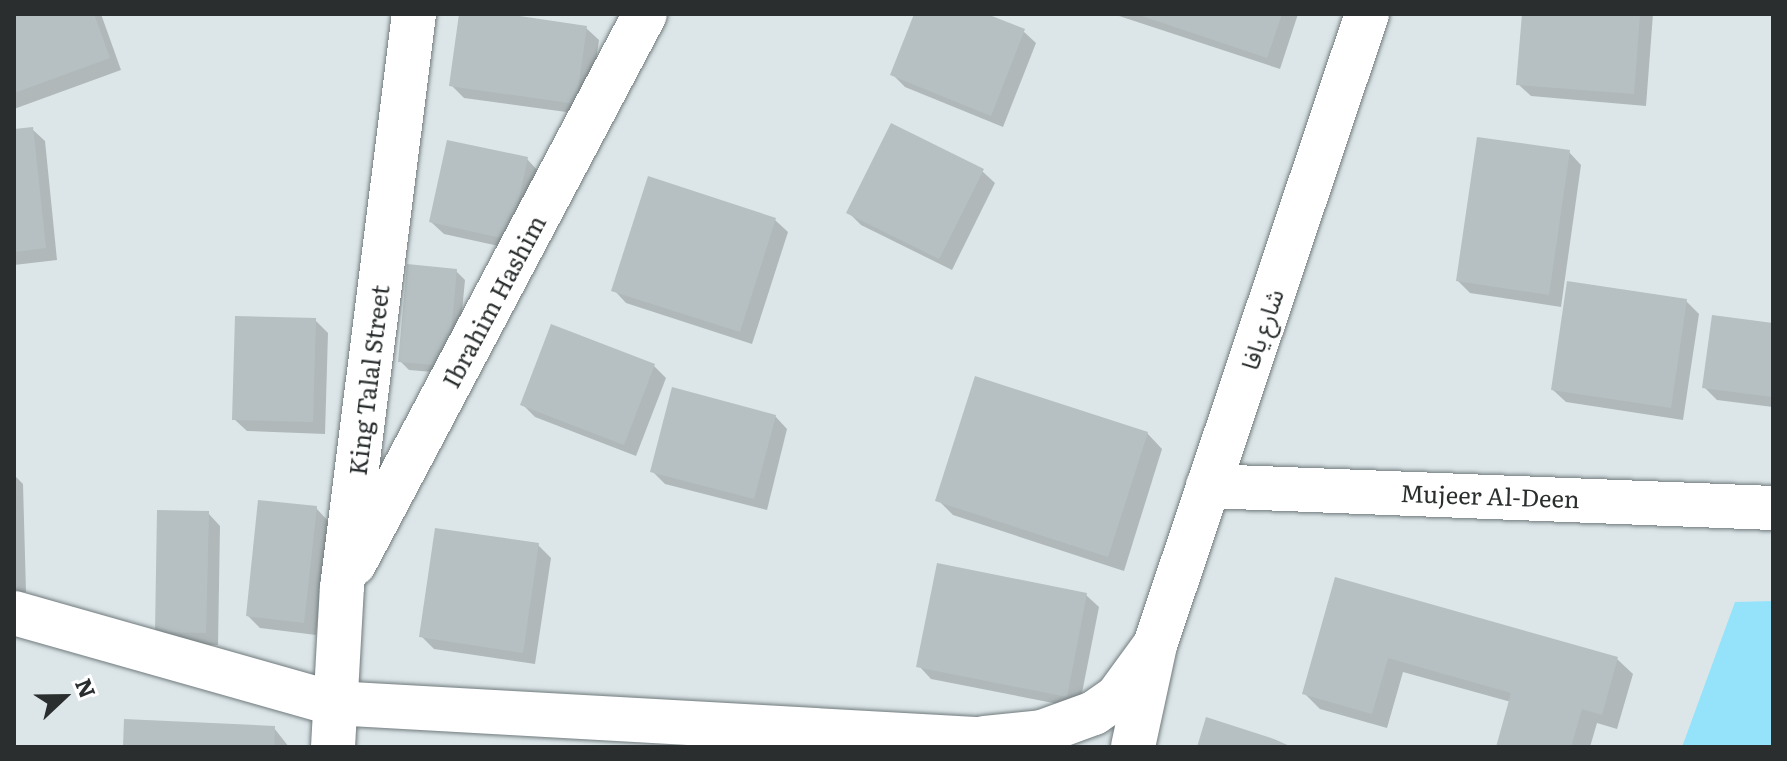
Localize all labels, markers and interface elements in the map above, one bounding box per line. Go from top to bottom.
street label: Ibrahim Hashim [435,210,551,392]
street label: King Talal Street [342,283,394,477]
street label: شارع يافا [1234,285,1288,373]
street label: Mujeer Al-Deen [1400,477,1580,513]
north arrow [24,657,104,737]
text: N [68,673,105,703]

